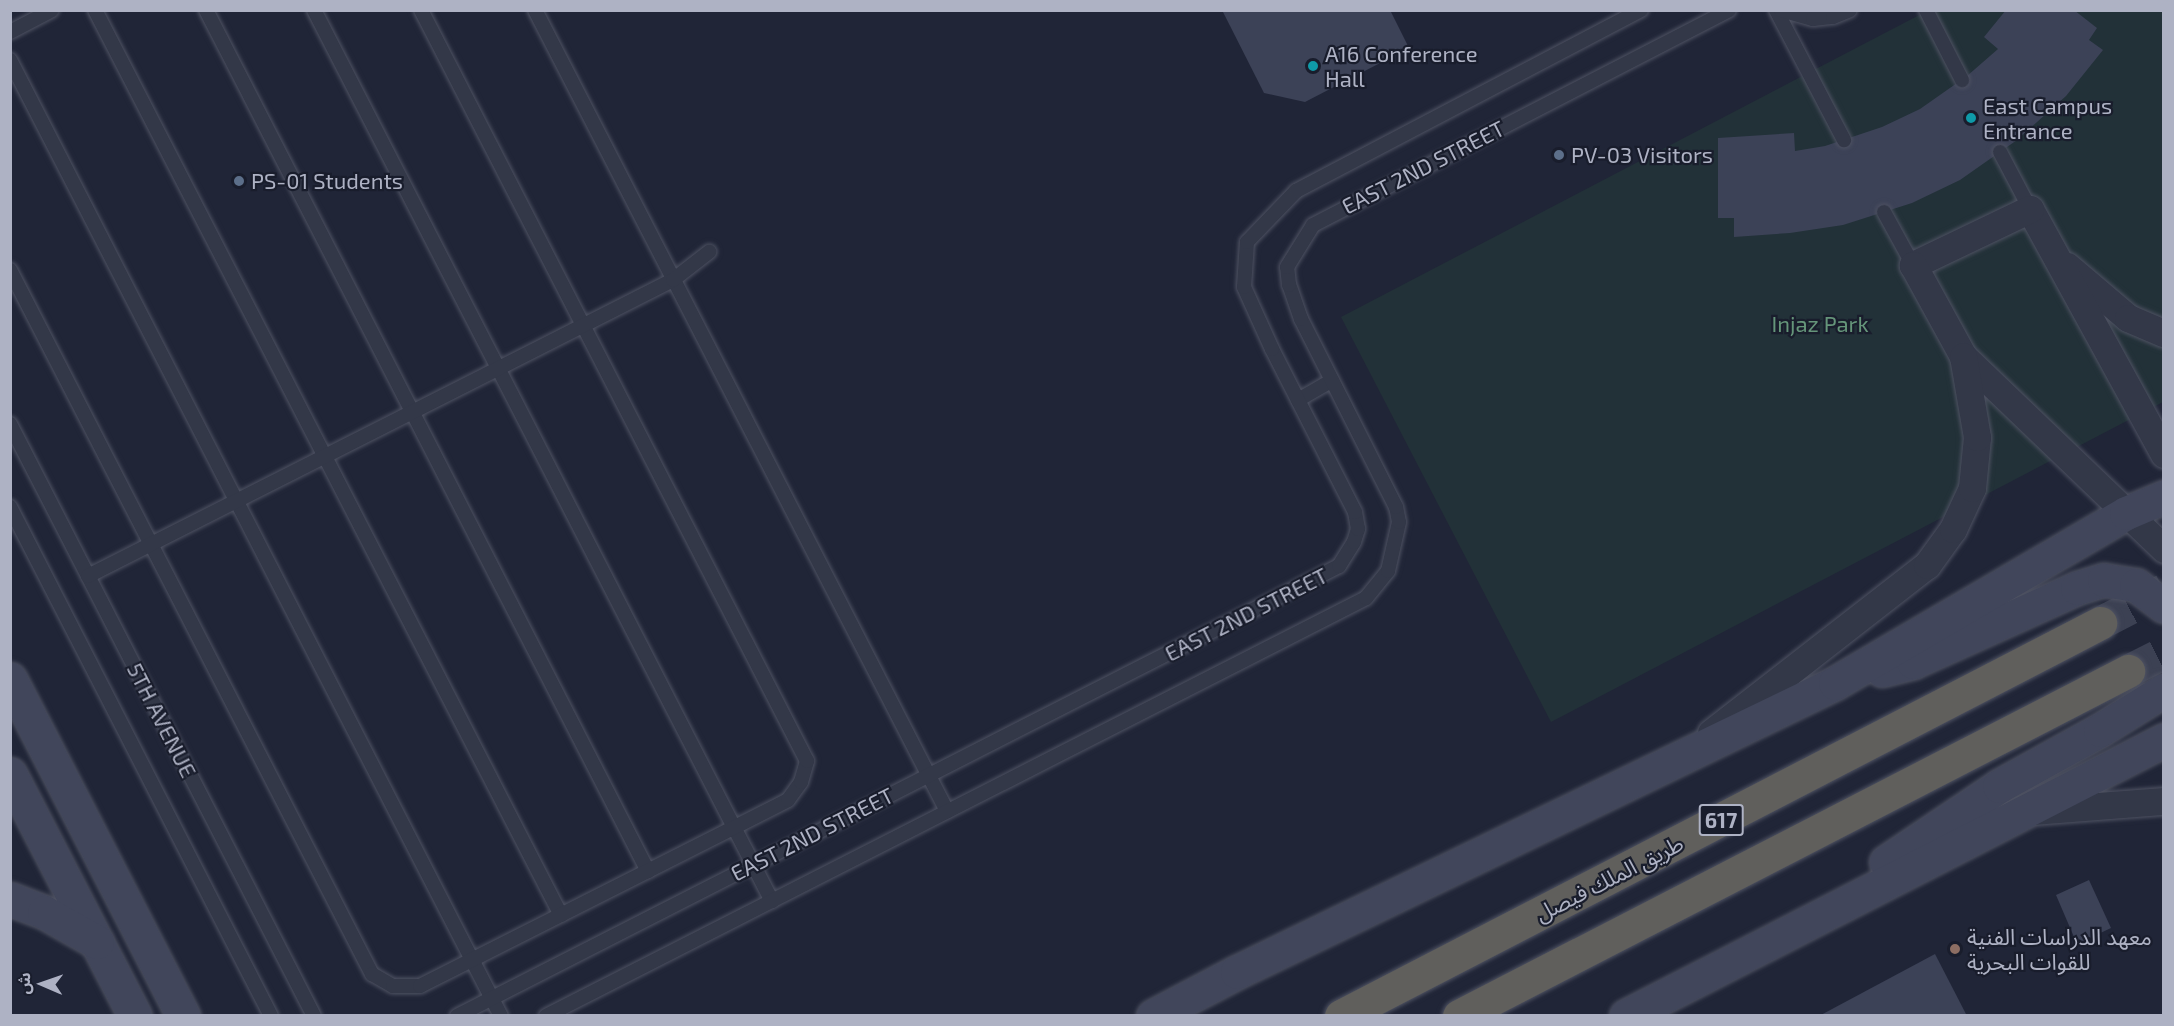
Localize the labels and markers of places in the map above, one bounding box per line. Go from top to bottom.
place label: A16 Conference Hall [1325,40,1478,92]
marker: A16 Conference Hall [1306,59,1320,73]
place label: East Campus Entrance [1983,92,2112,144]
marker: East Campus Entrance [1964,111,1978,125]
place label: PV-03 Visitors [1571,142,1714,168]
marker: PV-03 Visitors [1552,148,1566,162]
place label: PS-01 Students [251,168,403,194]
marker: PS-01 Students [232,174,246,188]
place label: معهد الدراسات الفنية للقوات البحرية [1967,923,2152,974]
marker: معهد الدراسات الفنية للقوات البحرية [1948,942,1962,956]

